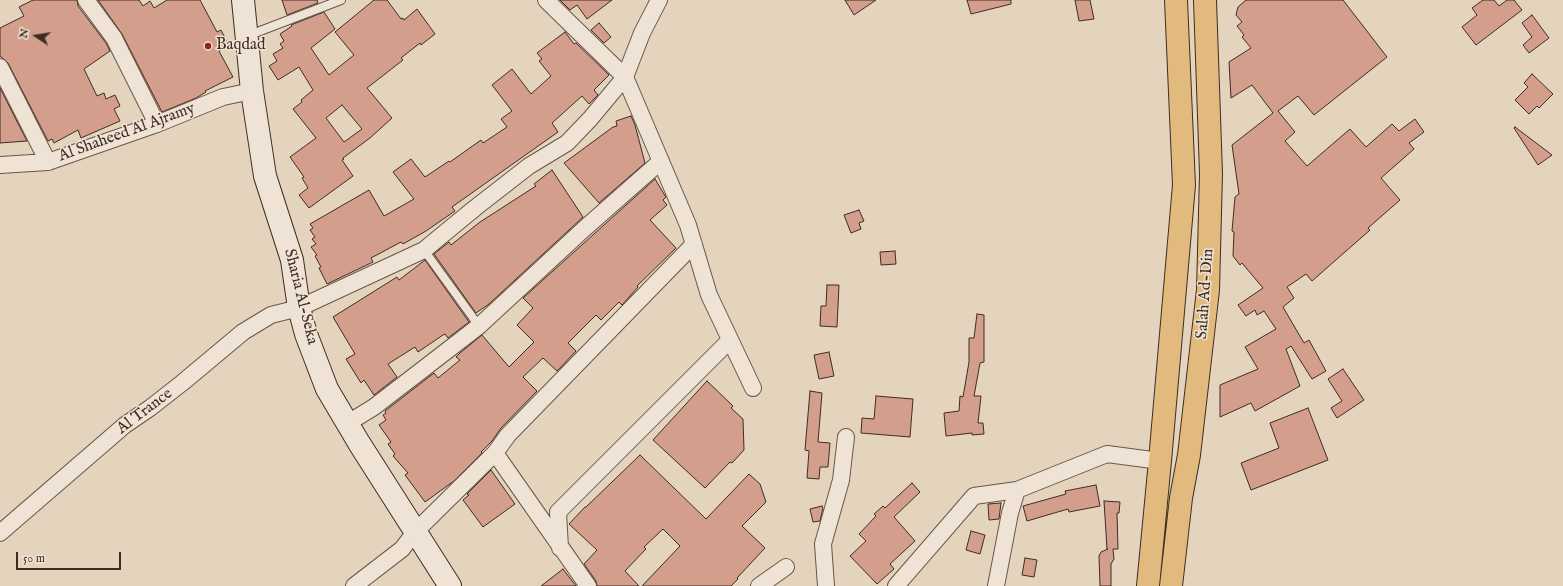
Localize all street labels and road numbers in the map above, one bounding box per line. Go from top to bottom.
street label: Al Shaheed Al Ajramy [56,99,198,167]
street label: Sharia Al-Seka [279,247,321,347]
street label: Salah Ad-Din [1193,248,1219,340]
street label: Al Trance [113,385,177,439]

